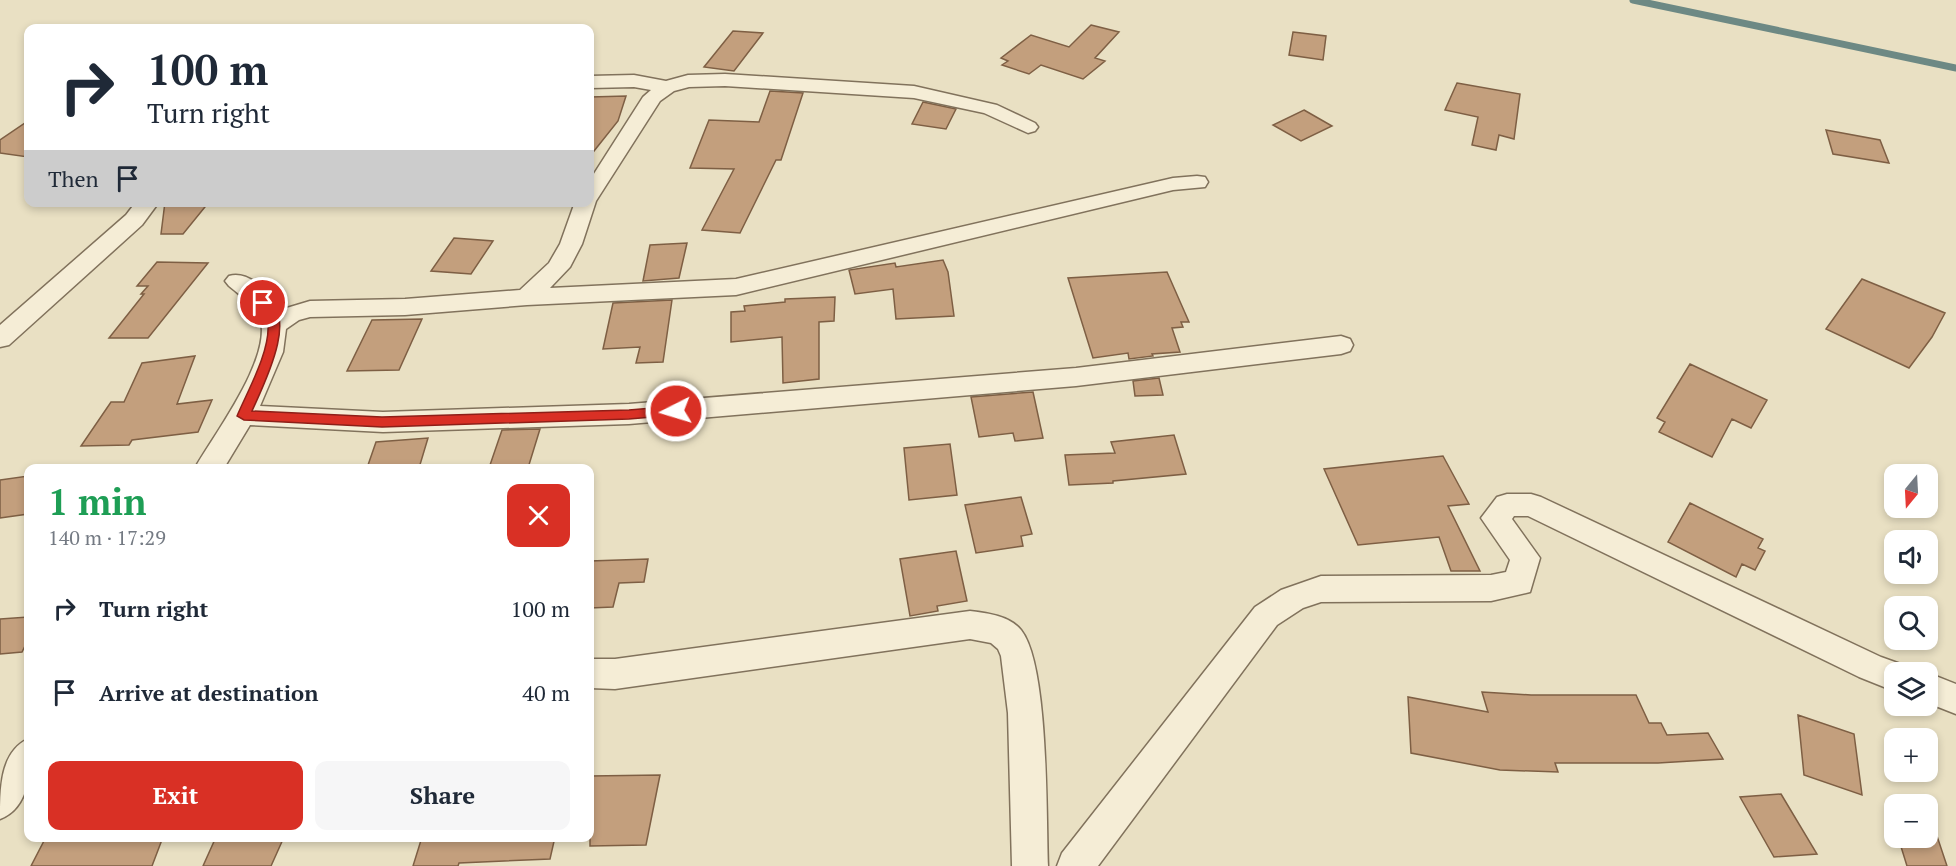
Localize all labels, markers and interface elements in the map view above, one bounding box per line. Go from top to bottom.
text: 100 m [147,41,268,97]
icon: right [48,48,126,126]
text: Turn right [147,95,270,131]
icon: arrive [111,162,144,195]
text: Then [48,164,99,193]
pin [237,277,288,328]
icon: arrive [246,286,279,319]
position arrow [644,379,708,443]
north arrow [1884,464,1938,518]
map controls [1884,464,1938,848]
text: 1 min [48,478,146,525]
button: close [507,484,570,547]
text: 140 m · 17:29 [48,524,166,551]
button: sound [1884,530,1938,584]
icon: right [48,592,81,625]
text: Turn right [99,594,208,623]
text: 100 m [510,594,570,623]
button: search [1884,596,1938,650]
button: layers [1884,662,1938,716]
icon: arrive [48,676,81,709]
text: Arrive at destination [99,678,318,707]
text: 40 m [522,678,570,707]
button: + [1884,728,1938,782]
button: Exit [48,761,303,830]
button: Share [315,761,570,830]
button: − [1884,794,1938,848]

